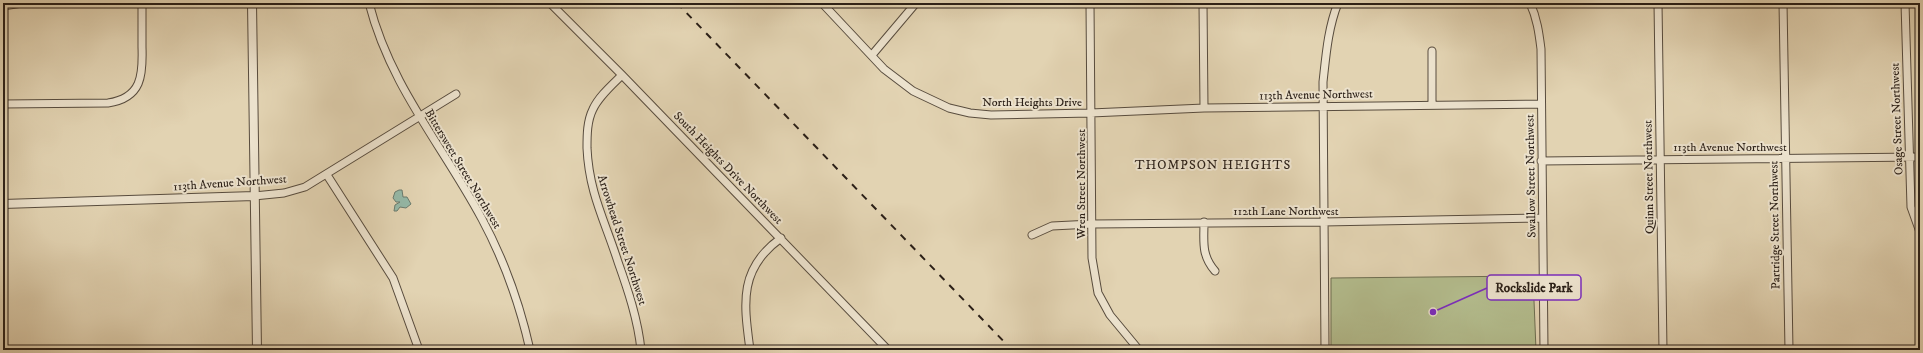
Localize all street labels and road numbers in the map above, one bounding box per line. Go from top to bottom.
street label: Osage Street Northwest [1888,62,1906,175]
street label: 113th Avenue Northwest [1259,87,1373,103]
street label: North Heights Drive [982,95,1082,110]
street label: Bittersweet Street Northwest [421,106,505,232]
street label: South Heights Drive Northwest [670,109,786,228]
street label: Swallow Street Northwest [1522,114,1540,238]
street label: Quinn Street Northwest [1641,120,1657,234]
street label: Wren Street Northwest [1074,129,1089,240]
street label: 113th Avenue Northwest [1673,140,1787,155]
street label: Partridge Street Northwest [1766,160,1784,289]
street label: 113th Avenue Northwest [173,172,287,194]
street label: Arrowhead Street Northwest [594,173,650,307]
street label: 112th Lane Northwest [1233,204,1339,219]

